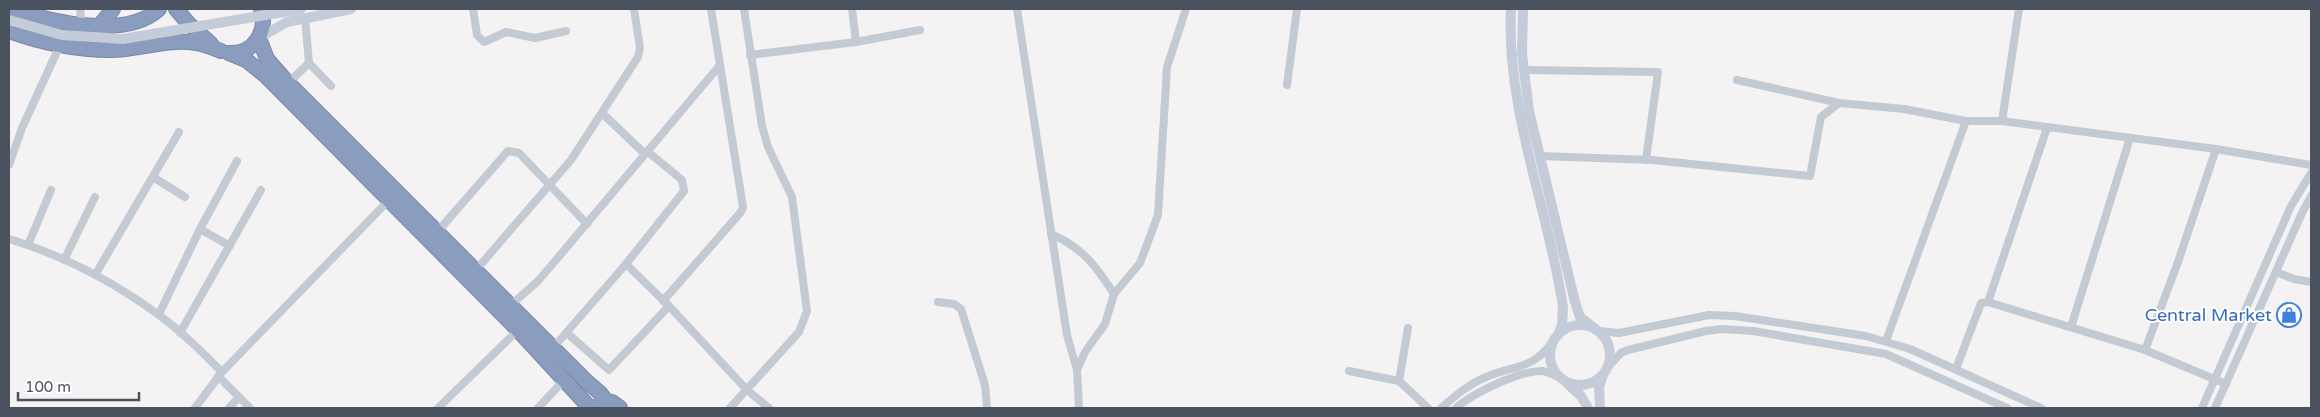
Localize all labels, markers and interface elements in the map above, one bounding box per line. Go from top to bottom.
shop icon: Central Market [2276,302,2302,328]
place label: Central Market [2145,304,2272,326]
scale bar [18,370,139,402]
text: 100 m [25,378,71,396]

